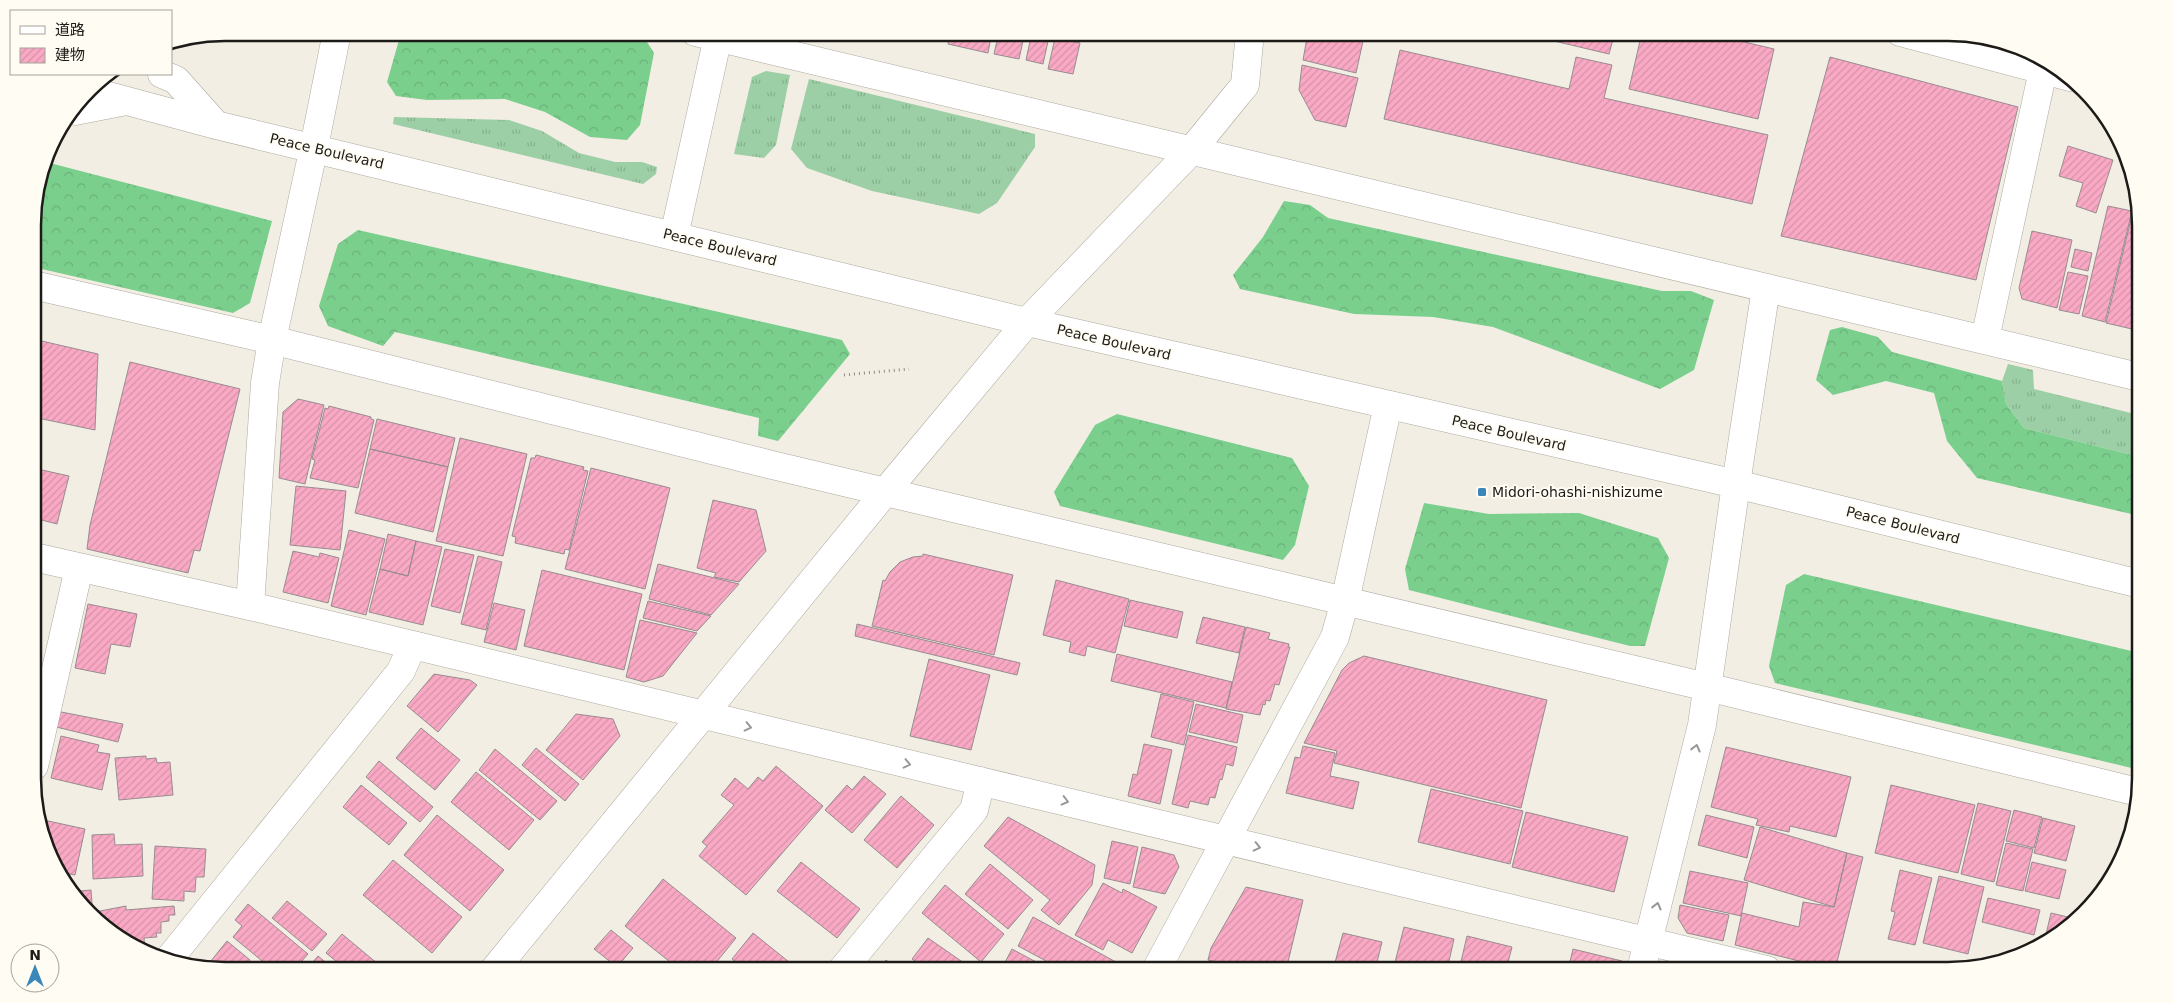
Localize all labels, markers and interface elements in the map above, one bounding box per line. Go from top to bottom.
legend [10,10,172,75]
text: 道路 [55,21,85,39]
text: 建物 [55,46,85,64]
street label: Peace Boulevard [268,130,386,172]
street label: Peace Boulevard [661,225,779,269]
street label: Peace Boulevard [1055,321,1173,363]
street label: Peace Boulevard [1450,412,1568,454]
place label: Midori-ohashi-nishizume [1492,484,1663,500]
marker: Midori-ohashi-nishizume [1476,486,1488,498]
street label: Peace Boulevard [1844,503,1962,547]
one-way arrow [744,721,753,732]
one-way arrow [1690,744,1701,753]
one-way arrow [902,758,911,769]
one-way arrow [1060,795,1069,806]
one-way arrow [1252,841,1261,852]
one-way arrow [1651,901,1662,910]
north arrow [10,943,60,993]
text: N [29,947,41,963]

